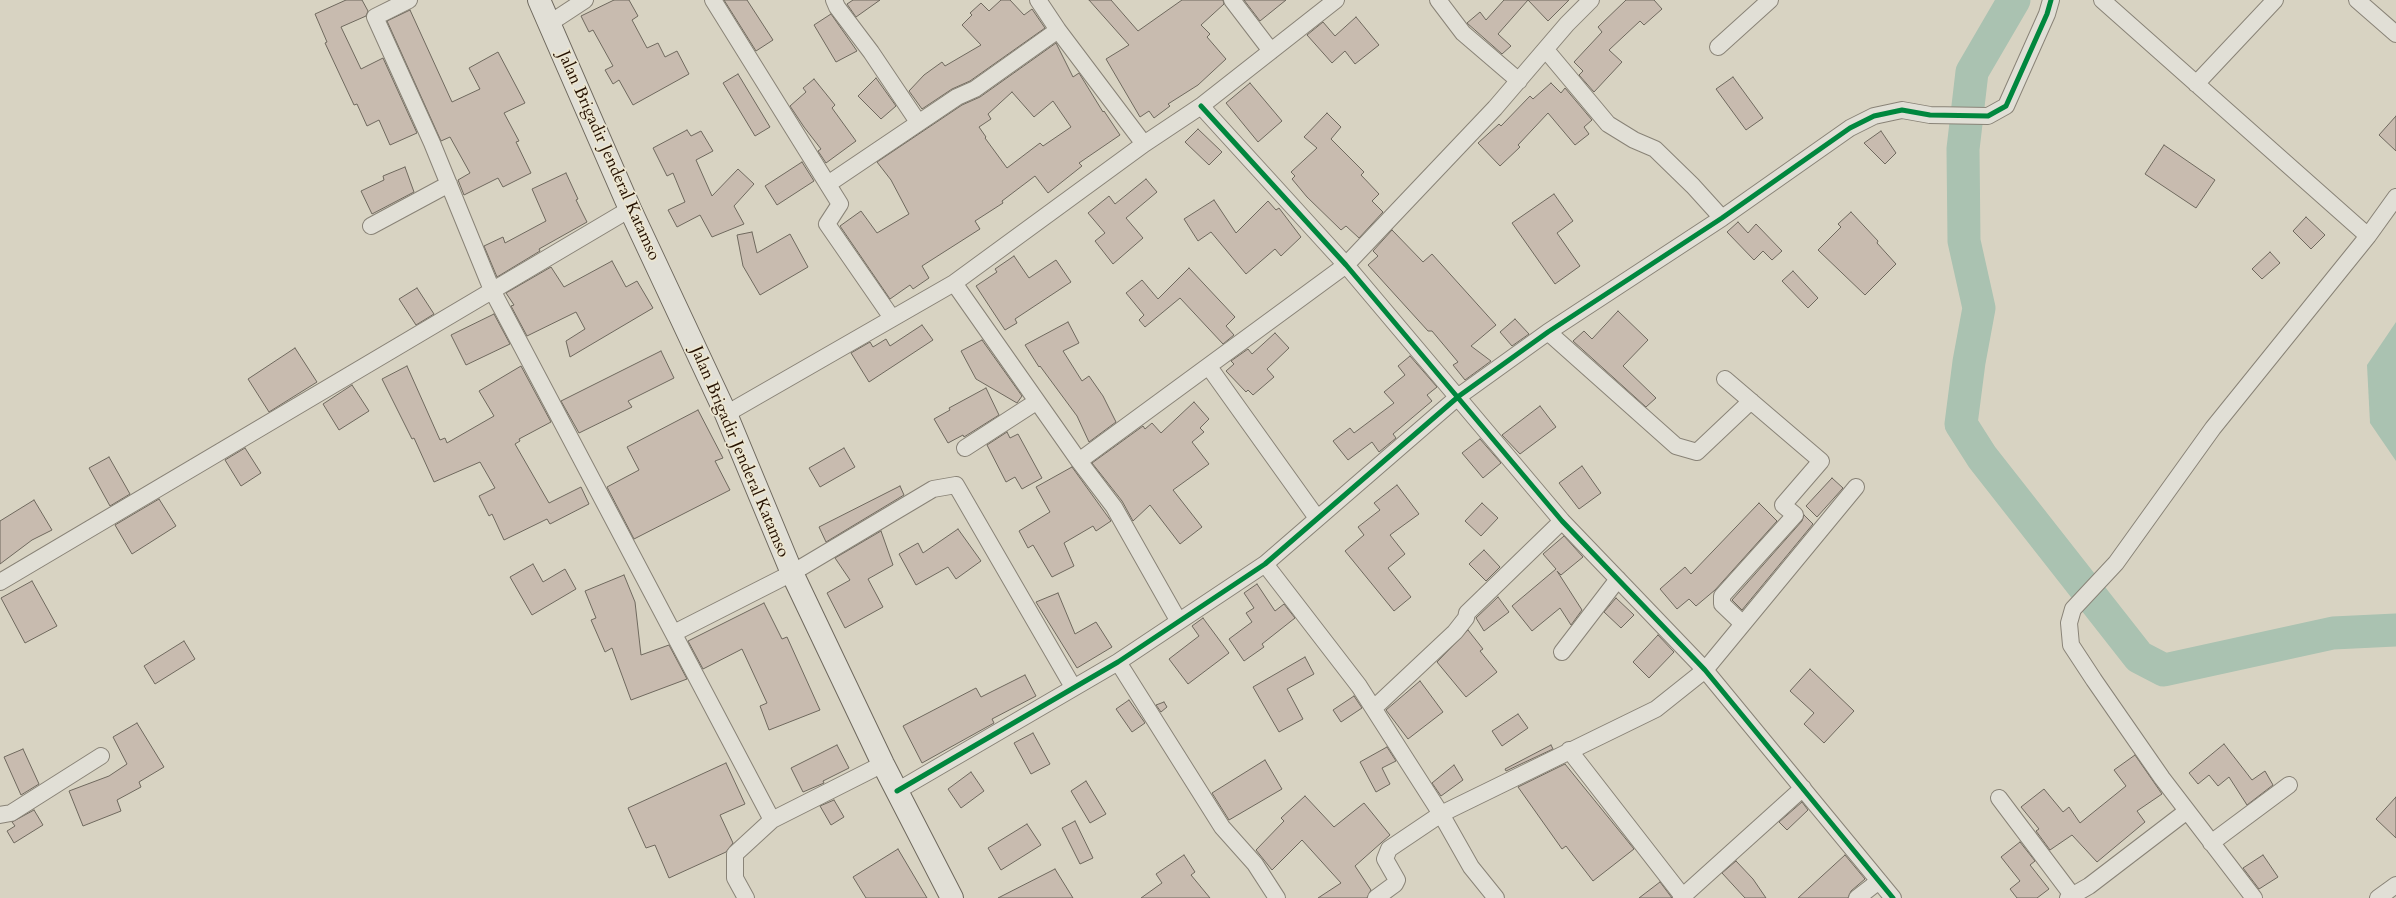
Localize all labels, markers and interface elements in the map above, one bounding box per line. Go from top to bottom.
street label: Jalan Brigadir Jenderal Katamso [552,48,664,264]
street label: Jalan Brigadir Jenderal Katamso [685,343,793,561]

